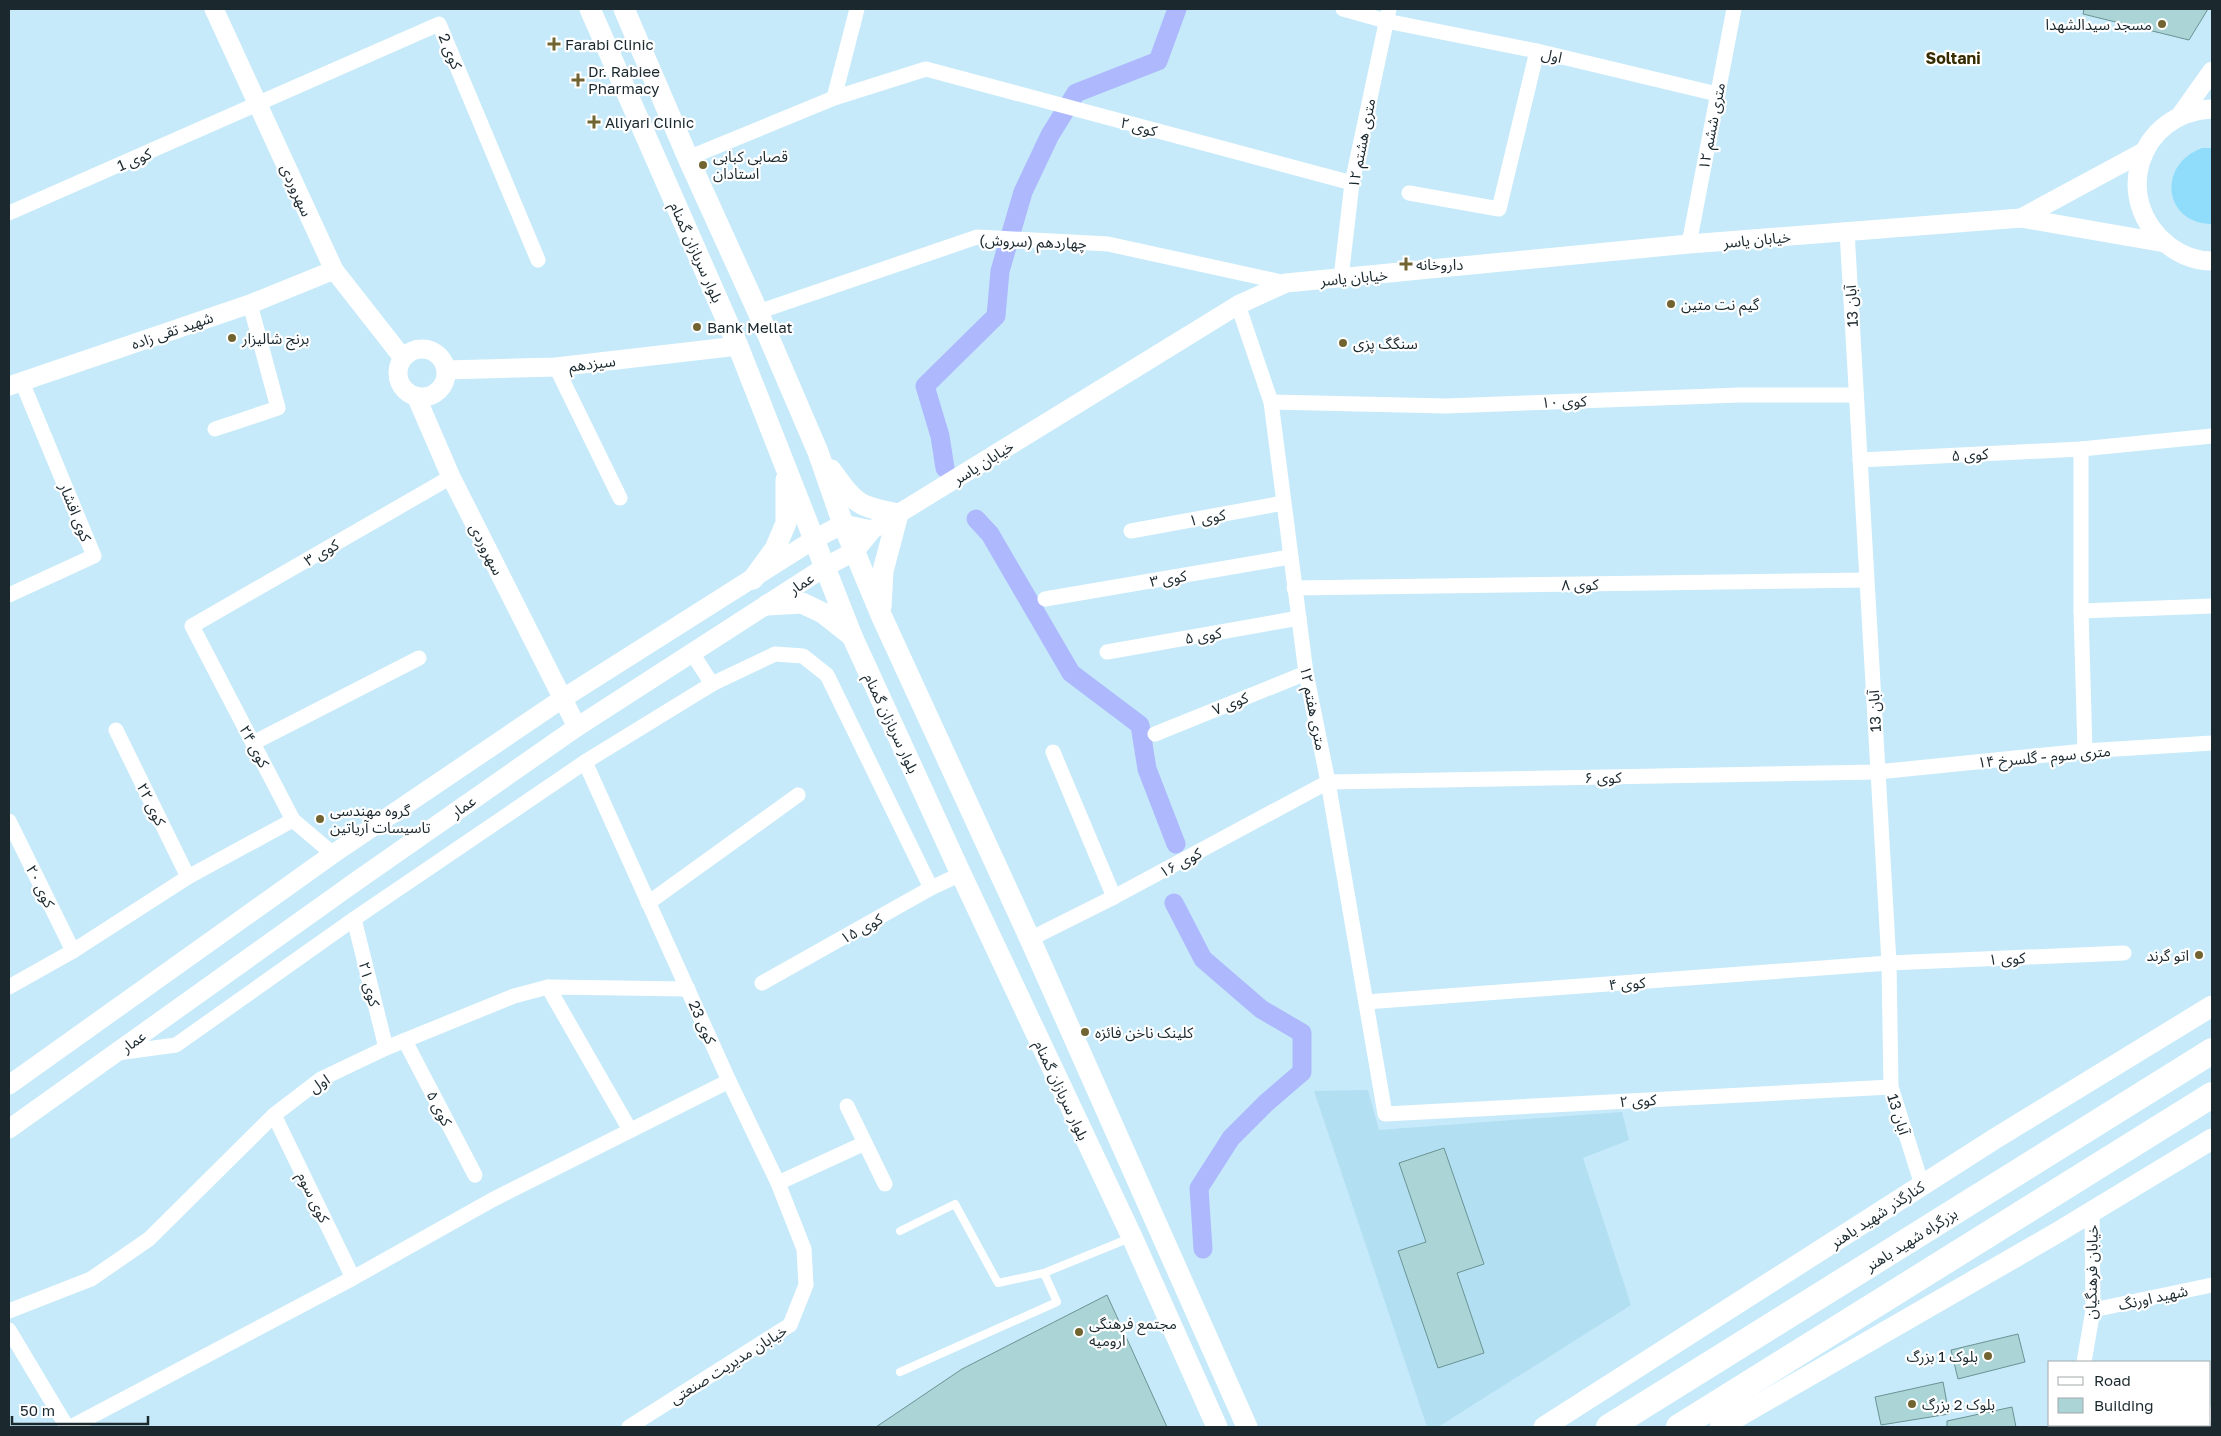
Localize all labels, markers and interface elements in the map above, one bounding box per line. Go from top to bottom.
place label: مسجد سیدالشهدا [2045,15,2152,34]
marker: مسجد سیدالشهدا [2156,18,2168,30]
street label: کوی 2 [435,30,467,73]
place label: Farabi Clinic [565,35,654,53]
marker: Farabi Clinic [547,37,561,51]
street label: اول [1540,44,1564,67]
district label: Soltani [1925,48,1981,68]
place label: Dr. Rabiee Pharmacy [588,62,660,97]
marker: Dr. Rabiee Pharmacy [572,74,584,86]
street label: ۱۲ متری ششم [1694,81,1731,172]
street label: ۱۲ متری هشتم [1343,97,1381,190]
place label: Aliyari Clinic [605,113,694,131]
street label: کوی ۲ [1119,113,1160,141]
marker: Aliyari Clinic [587,115,601,129]
street label: کوی 1 [114,143,155,175]
place label: قصابی کبابی استادان [713,147,788,183]
marker: قصابی کبابی استادان [697,159,709,171]
street label: سهروردی [277,161,317,220]
street label: بلوار سربازان گمنام [664,199,727,306]
street label: خیابان یاسر [1721,227,1792,252]
street label: چهاردهم (سروش) [979,230,1087,255]
place label: داروخانه [1416,255,1463,274]
marker: داروخانه [1400,258,1412,270]
street label: خیابان یاسر [1318,265,1389,290]
street label: 13 آبان [1841,284,1862,327]
place label: گیم نت متین [1681,295,1760,316]
marker: گیم نت متین [1665,298,1677,310]
street label: شهید تقی زاده [129,308,216,353]
place label: Bank Mellat [707,318,793,336]
marker: Bank Mellat [691,321,703,333]
place label: برنج شالیزار [241,329,309,351]
marker: برنج شالیزار [226,332,238,344]
place label: سنگگ پزی [1353,334,1418,354]
marker: سنگگ پزی [1337,337,1349,349]
street label: سیزدهم [568,351,617,378]
street label: کوی ۱۰ [1541,391,1588,412]
street label: خیابان یاسر [949,436,1017,489]
street label: کوی ۵ [1951,444,1990,465]
street label: کوی افشار [55,479,96,545]
street label: کوی ۱ [1187,505,1228,530]
street label: سهروردی [465,520,508,579]
street label: کوی ۳ [300,535,343,570]
street label: کوی ۳ [1148,566,1189,591]
street label: عمار [784,568,818,599]
street label: کوی ۸ [1561,575,1599,594]
street label: کوی ۵ [1183,623,1224,648]
street label: ۱۲ متری هفتم [1294,664,1331,752]
street label: بلوار سربازان گمنام [858,670,923,777]
street label: کوی ۷ [1209,687,1252,719]
street label: 13 آبان [1864,689,1885,732]
street label: کوی ۲۴ [235,722,274,772]
street label: ۱۴ متری سوم - گلسرخ [1977,741,2112,775]
street label: کوی ۶ [1584,768,1622,787]
street label: کوی ۲۲ [133,780,170,830]
street label: عمار [446,791,480,822]
place label: گروه مهندسی تاسیسات آریاتین [330,801,430,837]
marker: گروه مهندسی تاسیسات آریاتین [314,813,326,825]
street label: کوی ۱۶ [1156,843,1206,882]
street label: کوی ۲۰ [22,862,59,912]
street label: کوی ۱۵ [837,909,886,948]
place label: اتو گرند [2146,946,2189,965]
street label: کوی ۱ [1988,948,2027,969]
marker: اتو گرند [2193,949,2205,961]
street label: کوی ۲۱ [355,960,384,1009]
street label: کوی ۴ [1608,973,1647,994]
street label: کوی 23 [685,997,721,1048]
place label: کلینک ناخن فائزه [1095,1023,1194,1042]
street label: عمار [116,1026,150,1057]
marker: کلینک ناخن فائزه [1079,1026,1091,1038]
street label: بلوار سربازان گمنام [1028,1037,1093,1144]
street label: اول [305,1070,333,1097]
street label: کوی ۵ [423,1087,457,1130]
street label: کوی ۲ [1619,1090,1658,1111]
street label: 13 آبان [1883,1091,1914,1138]
street label: کوی سوم [291,1169,334,1227]
street label: کنارگذر شهید باهنر [1826,1176,1929,1253]
street label: بزرگراه شهید باهنر [1861,1204,1961,1276]
street label: خیابان فرهنگیان [2081,1224,2102,1320]
street label: شهید اورنگ [2117,1281,2190,1314]
place label: مجتمع فرهنگی ارومیه [1089,1314,1177,1350]
street label: خیابان مدیریت صنعتی [666,1321,791,1408]
marker: مجتمع فرهنگی ارومیه [1073,1326,1085,1338]
place label: بلوک 1 بزرگ [1906,1347,1978,1366]
marker: بلوک 1 بزرگ [1982,1350,1994,1362]
legend [2048,1361,2211,1426]
text: Road [2094,1371,2131,1389]
scale bar [12,1394,149,1426]
place label: بلوک 2 بزرگ [1922,1395,1995,1414]
text: Building [2094,1396,2154,1414]
marker: بلوک 2 بزرگ [1906,1398,1918,1410]
text: 50 m [20,1401,55,1419]

